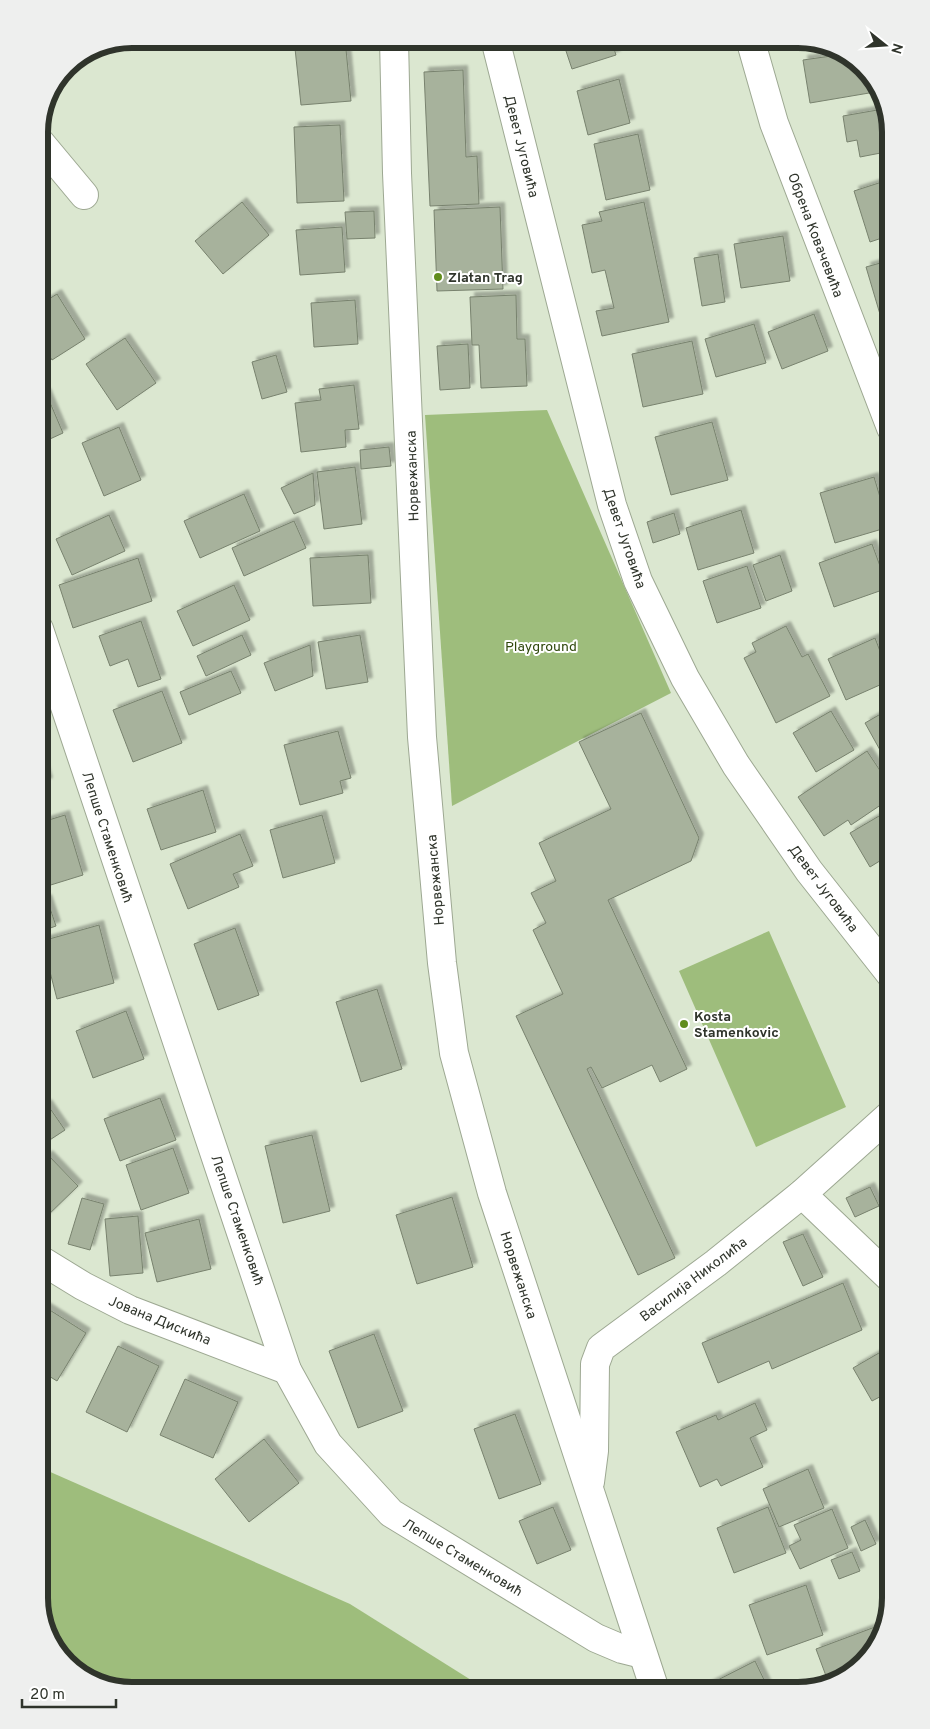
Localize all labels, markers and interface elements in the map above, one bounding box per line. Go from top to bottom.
north arrow [860,20,910,70]
text: N [886,41,906,56]
street label: Девет Југовића [500,93,542,200]
street label: Обрена Ковачевића [783,171,846,300]
place label: Zlatan Trag [448,270,523,287]
marker: Zlatan Trag [432,271,444,283]
street label: Норвежанска [403,430,424,522]
street label: Девет Југовића [598,486,649,591]
park label: Playground [505,639,577,656]
street label: Лепше Стаменковић [77,770,136,905]
street label: Норвежанска [424,834,449,926]
street label: Девет Југовића [784,842,861,936]
place label: Kosta Stamenkovic [694,1009,779,1042]
marker: Kosta Stamenkovic [678,1018,690,1030]
street label: Лепше Стаменковић [206,1153,267,1288]
street label: Норвежанска [495,1230,540,1321]
street label: Василија Николића [637,1234,751,1326]
street label: Јована Дискића [106,1293,213,1350]
street label: Лепше Стаменковић [399,1516,525,1601]
scale bar [22,1676,116,1708]
text: 20 m [30,1686,65,1705]

